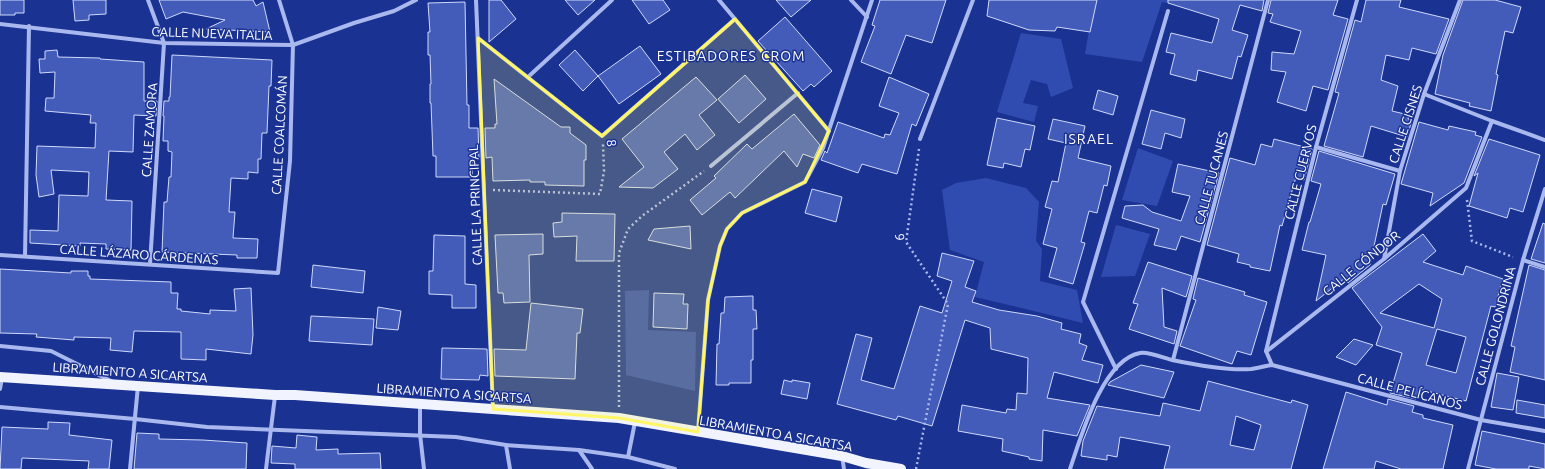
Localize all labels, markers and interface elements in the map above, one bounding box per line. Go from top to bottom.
street label: CALLE NUEVA ITALIA [151,24,273,42]
district label: ESTIBADORES CROM [657,48,805,64]
street label: CALLE COALCOMÁN [268,75,289,195]
street label: CALLE ZAMORA [139,82,159,178]
street label: CALLE CISNES [1386,83,1424,165]
street label: CALLE CUERVOS [1281,123,1319,221]
street label: CALLE TUCANES [1192,129,1230,226]
district label: ISRAEL [1064,131,1114,147]
street label: 8 [605,139,619,147]
street label: CALLE LA PRINCIPAL [466,144,484,266]
street label: CALLE CÓNDOR [1320,228,1402,298]
street label: 6 [892,233,906,241]
street label: CALLE LÁZARO CÁRDENAS [59,240,219,267]
street label: CALLE GOLONDRINA [1472,264,1518,387]
street label: LIBRAMIENTO A SICARTSA [52,360,208,384]
street label: CALLE PELÍCANOS [1356,369,1464,412]
street label: LIBRAMIENTO A SICARTSA [376,381,532,405]
street label: LIBRAMIENTO A SICARTSA [698,413,854,453]

